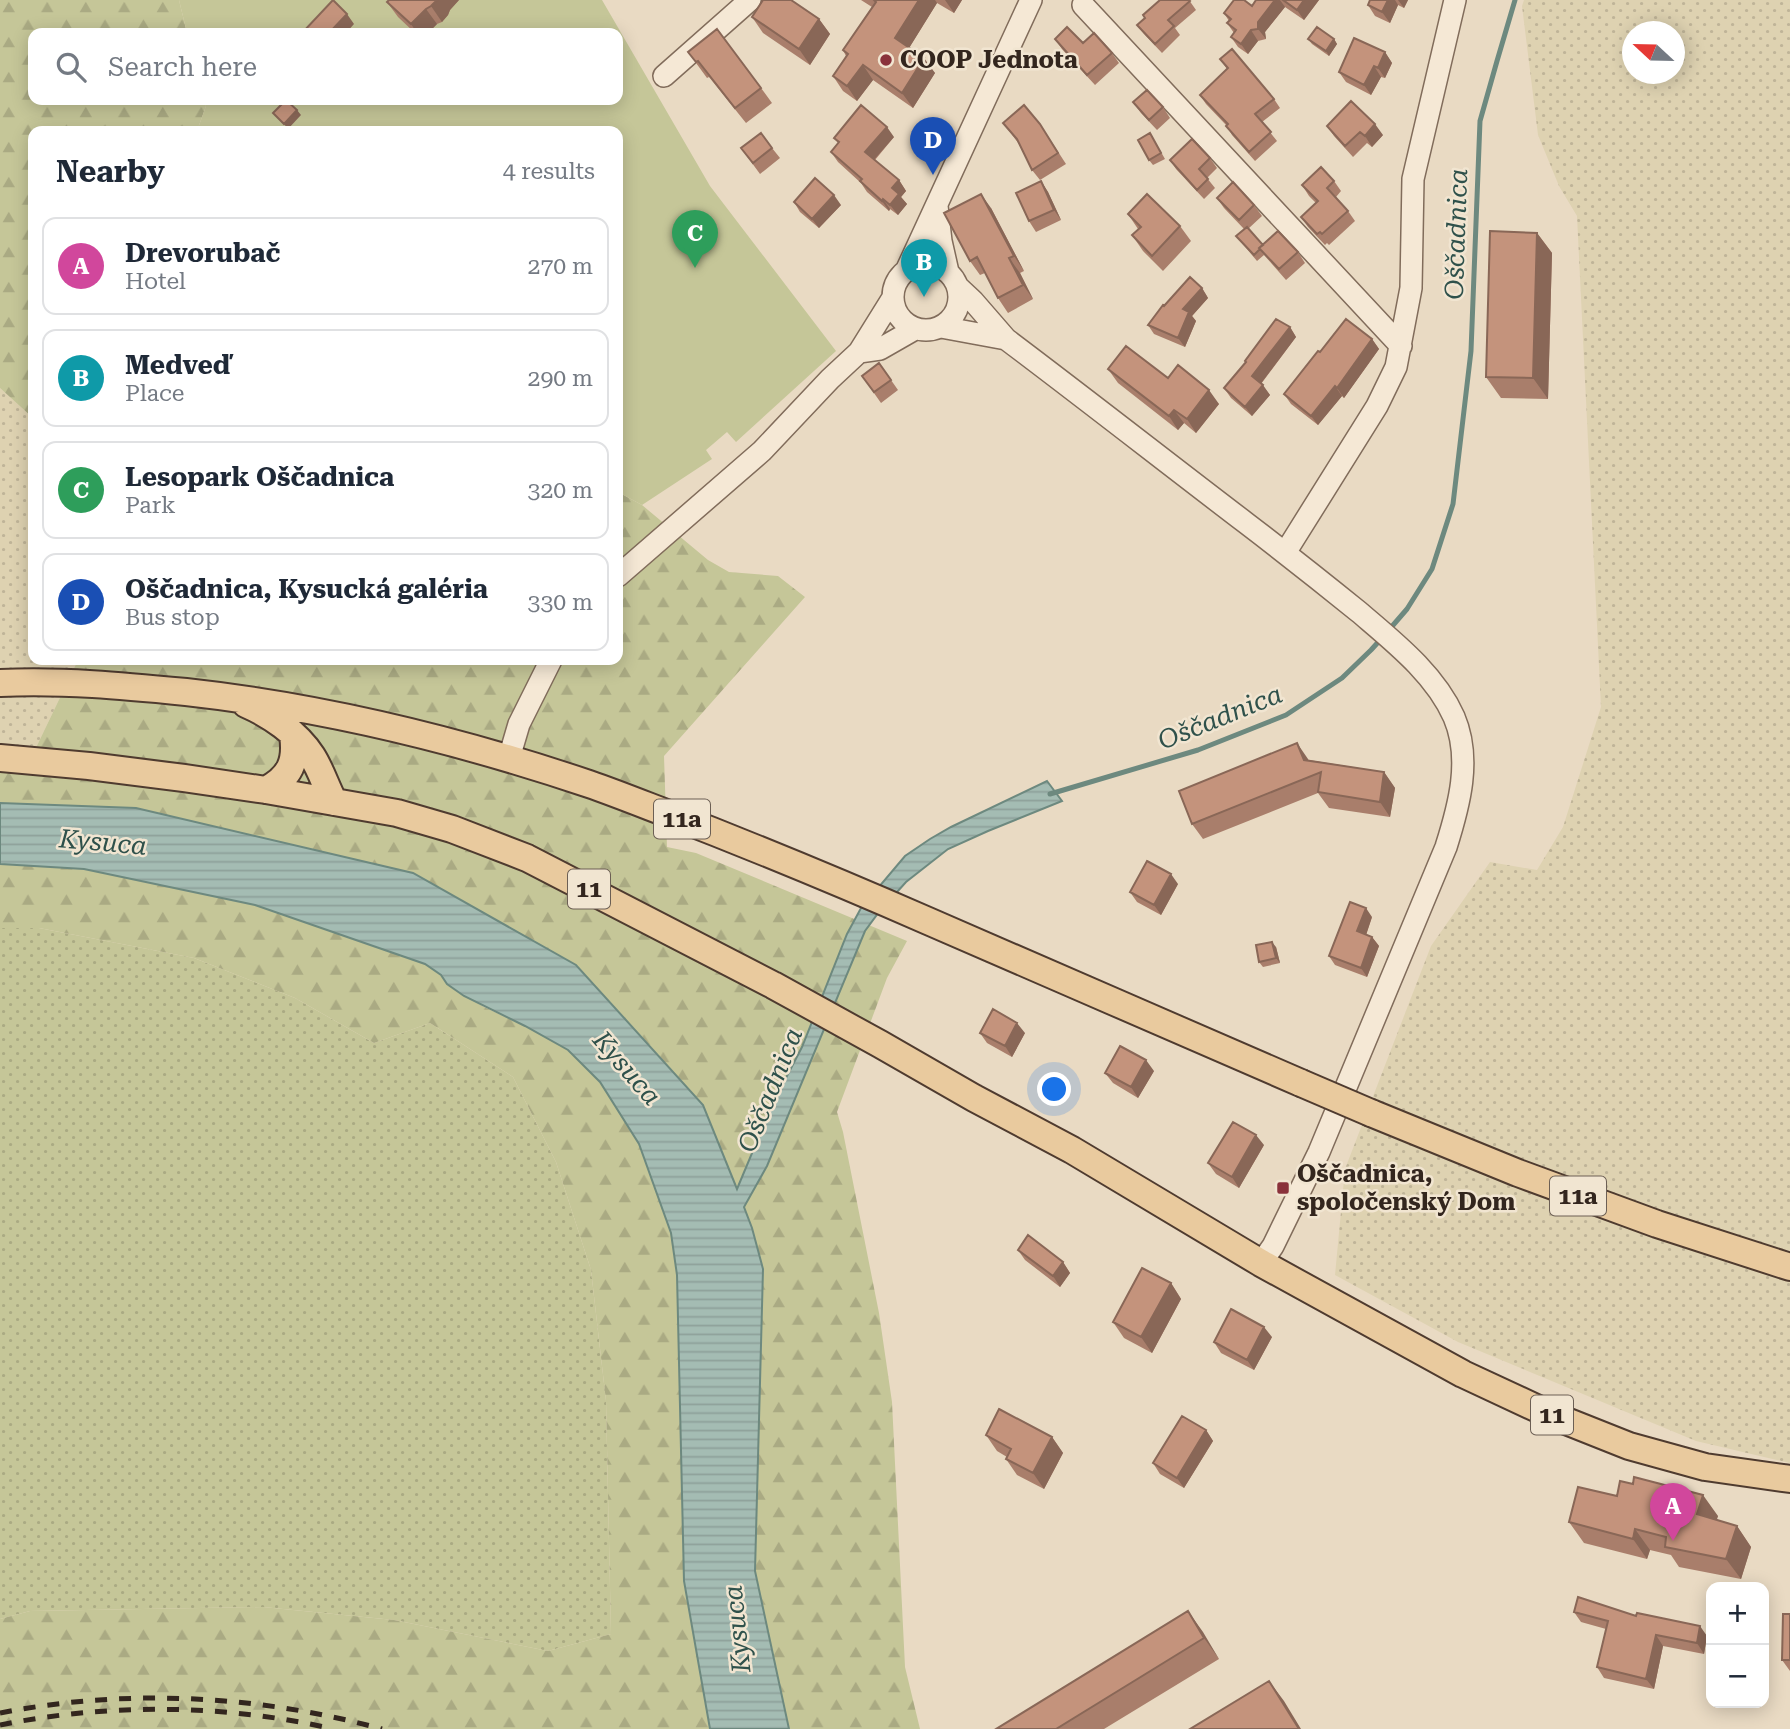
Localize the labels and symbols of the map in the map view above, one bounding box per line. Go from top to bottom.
north arrow [1622,21,1685,84]
place label: COOP Jednota [900,46,1078,74]
marker: COOP Jednota [878,52,894,68]
pin: D [910,117,956,175]
water label: Oščadnica [1439,168,1473,300]
pin: C [672,210,718,268]
pin: B [901,239,947,297]
water label: Oščadnica [1154,679,1286,755]
road number: 11a [654,800,710,838]
water label: Kysuca [57,823,148,861]
road number: 11 [568,870,610,908]
water label: Kysuca [586,1024,667,1111]
water label: Oščadnica [732,1024,808,1156]
your location [1037,1072,1071,1106]
place label: Oščadnica, spoločenský Dom [1297,1160,1516,1216]
road number: 11a [1550,1176,1606,1216]
marker: Oščadnica, spoločenský Dom [1275,1180,1291,1196]
road number: 11 [1531,1396,1573,1434]
pin: A [1650,1483,1696,1541]
water label: Kysuca [717,1584,757,1675]

